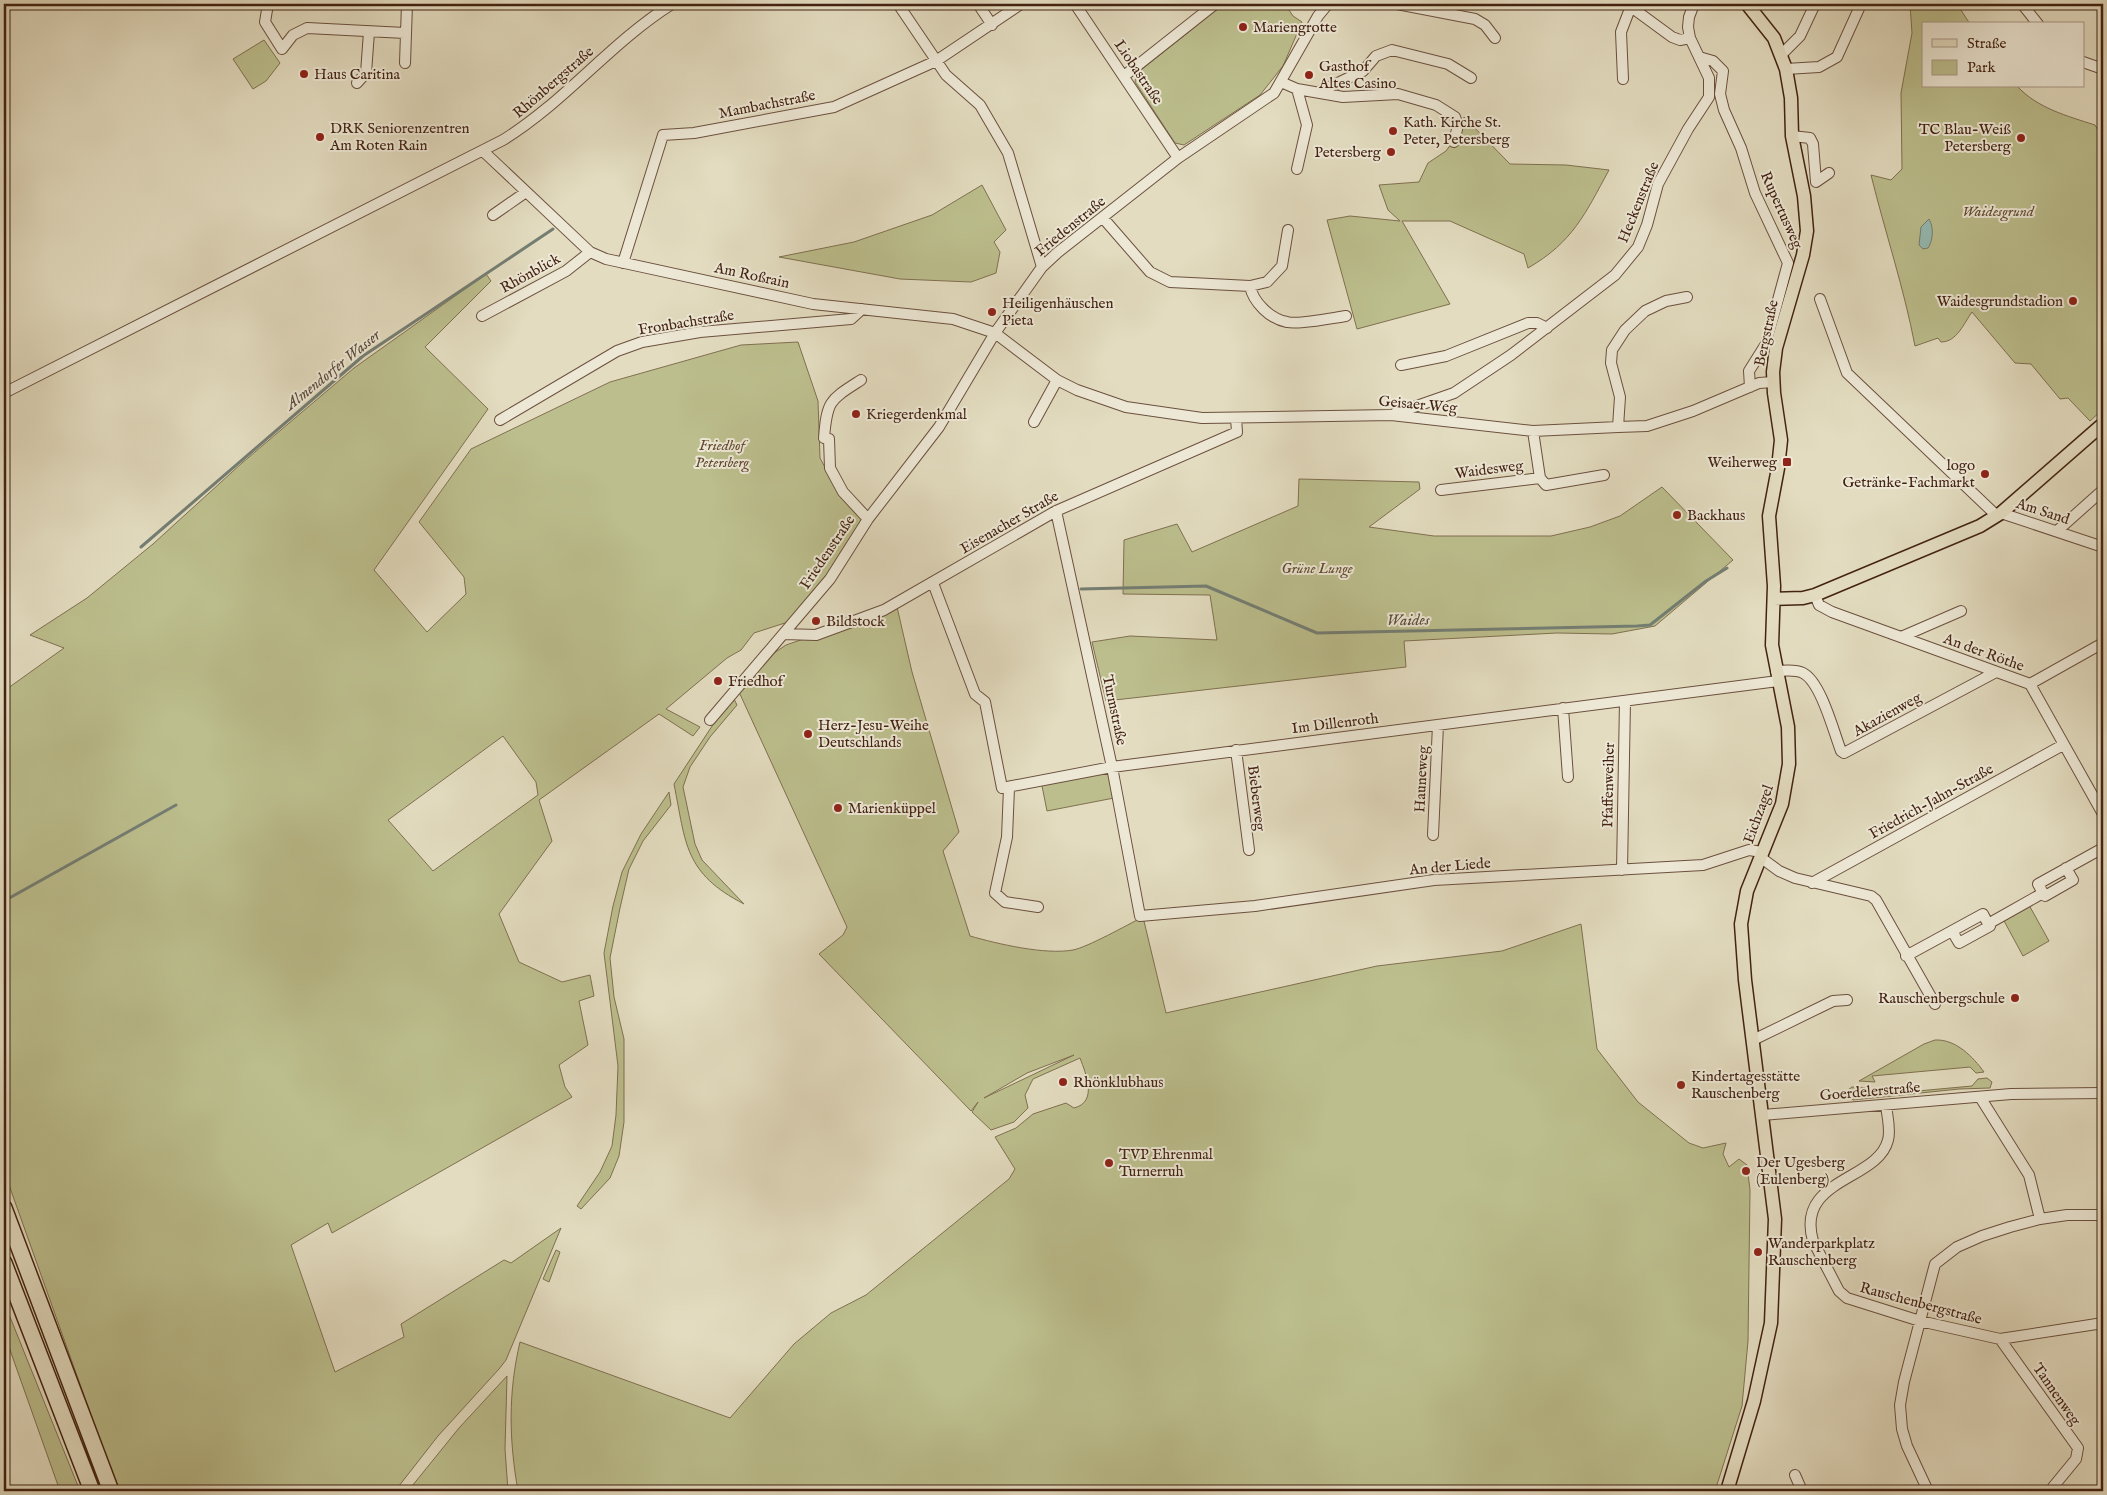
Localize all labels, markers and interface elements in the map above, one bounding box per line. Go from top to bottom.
place label: Mariengrotte [1253,18,1337,37]
marker: Mariengrotte [1237,21,1249,33]
legend [1922,22,2084,88]
text: Straße [1967,34,2007,53]
street label: Liobastraße [1110,36,1167,108]
street label: Rhönbergstraße [509,42,598,123]
place label: Gasthof Altes Casino [1318,57,1396,93]
text: Park [1967,58,1997,77]
place label: Haus Caritina [314,65,401,84]
marker: Haus Caritina [298,68,310,80]
marker: Gasthof Altes Casino [1303,69,1315,81]
street label: Mambachstraße [717,86,817,123]
place label: Kath. Kirche St. Peter, Petersberg [1403,113,1511,149]
place label: DRK Seniorenzentren Am Roten Rain [329,119,470,155]
place label: TC Blau-Weiß Petersberg [1919,120,2012,156]
marker: Kath. Kirche St. Peter, Petersberg [1387,125,1399,137]
marker: DRK Seniorenzentren Am Roten Rain [314,131,326,143]
marker: TC Blau-Weiß Petersberg [2015,132,2027,144]
place label: Petersberg [1314,143,1382,162]
marker: Petersberg [1385,146,1397,158]
street label: Heckenstraße [1614,159,1663,246]
street label: Rupertusweg [1756,169,1807,253]
street label: Friedenstraße [1031,192,1110,261]
park label: Waidesgrund [1962,202,2035,222]
street label: Rhönblick [497,249,564,298]
street label: Am Roßrain [712,258,791,293]
place label: Waidesgrundstadion [1937,292,2063,311]
place label: Heiligenhäuschen Pieta [1002,294,1113,330]
marker: Waidesgrundstadion [2067,295,2079,307]
street label: Bergstraße [1750,298,1783,368]
street label: Fronbachstraße [637,306,735,339]
marker: Heiligenhäuschen Pieta [986,306,998,318]
water label: Almendorfer Wasser [280,325,386,416]
street label: Geisaer Weg [1378,392,1459,417]
place label: Kriegerdenkmal [866,405,968,424]
marker: Kriegerdenkmal [850,408,862,420]
park label: Friedhof Petersberg [695,436,750,473]
place label: Weiherweg [1707,453,1778,472]
street label: Waidesweg [1454,456,1525,483]
marker: Weiherweg [1781,456,1793,468]
place label: logo Getränke-Fachmarkt [1842,456,1975,492]
marker: logo Getränke-Fachmarkt [1979,468,1991,480]
street label: Eisenacher Straße [957,487,1062,558]
street label: Am Sand [2013,494,2073,529]
place label: Backhaus [1687,506,1745,525]
marker: Backhaus [1671,509,1683,521]
street label: Friedenstraße [796,511,859,593]
park label: Grüne Lunge [1281,559,1353,579]
water label: Waides [1387,611,1430,631]
place label: Bildstock [826,612,886,631]
marker: Bildstock [810,615,822,627]
street label: An der Röthe [1940,629,2027,676]
place label: Friedhof [728,672,786,691]
street label: Turmstraße [1098,673,1131,747]
marker: Friedhof [712,675,724,687]
street label: Akazienweg [1849,688,1925,741]
street label: Im Dillenroth [1291,709,1379,738]
place label: Herz-Jesu-Weihe Deutschlands [818,716,929,752]
marker: Herz-Jesu-Weihe Deutschlands [802,728,814,740]
street label: Pfaffenweiher [1598,742,1619,828]
street label: Hauneweg [1410,744,1433,813]
street label: Friedrich-Jahn-Straße [1866,759,1997,843]
street label: Bieberweg [1243,764,1270,833]
street label: Eichzagel [1739,781,1778,846]
place label: Marienküppel [848,799,937,818]
marker: Marienküppel [832,802,844,814]
street label: An der Liede [1408,853,1492,880]
place label: Rauschenbergschule [1878,989,2005,1008]
marker: Rauschenbergschule [2009,992,2021,1004]
place label: Kindertagesstätte Rauschenberg [1691,1067,1800,1103]
place label: Rhönklubhaus [1073,1073,1164,1092]
marker: Rhönklubhaus [1057,1076,1069,1088]
street label: Goerdelerstraße [1819,1078,1921,1105]
marker: Kindertagesstätte Rauschenberg [1675,1079,1687,1091]
place label: TVP Ehrenmal Turnerruh [1119,1145,1214,1181]
place label: Der Ugesberg (Eulenberg) [1756,1153,1846,1189]
marker: TVP Ehrenmal Turnerruh [1103,1157,1115,1169]
marker: Der Ugesberg (Eulenberg) [1740,1165,1752,1177]
place label: Wanderparkplatz Rauschenberg [1768,1234,1875,1270]
marker: Wanderparkplatz Rauschenberg [1752,1246,1764,1258]
street label: Rauschenbergstraße [1858,1278,1984,1329]
street label: Tannenweg [2028,1359,2085,1430]

